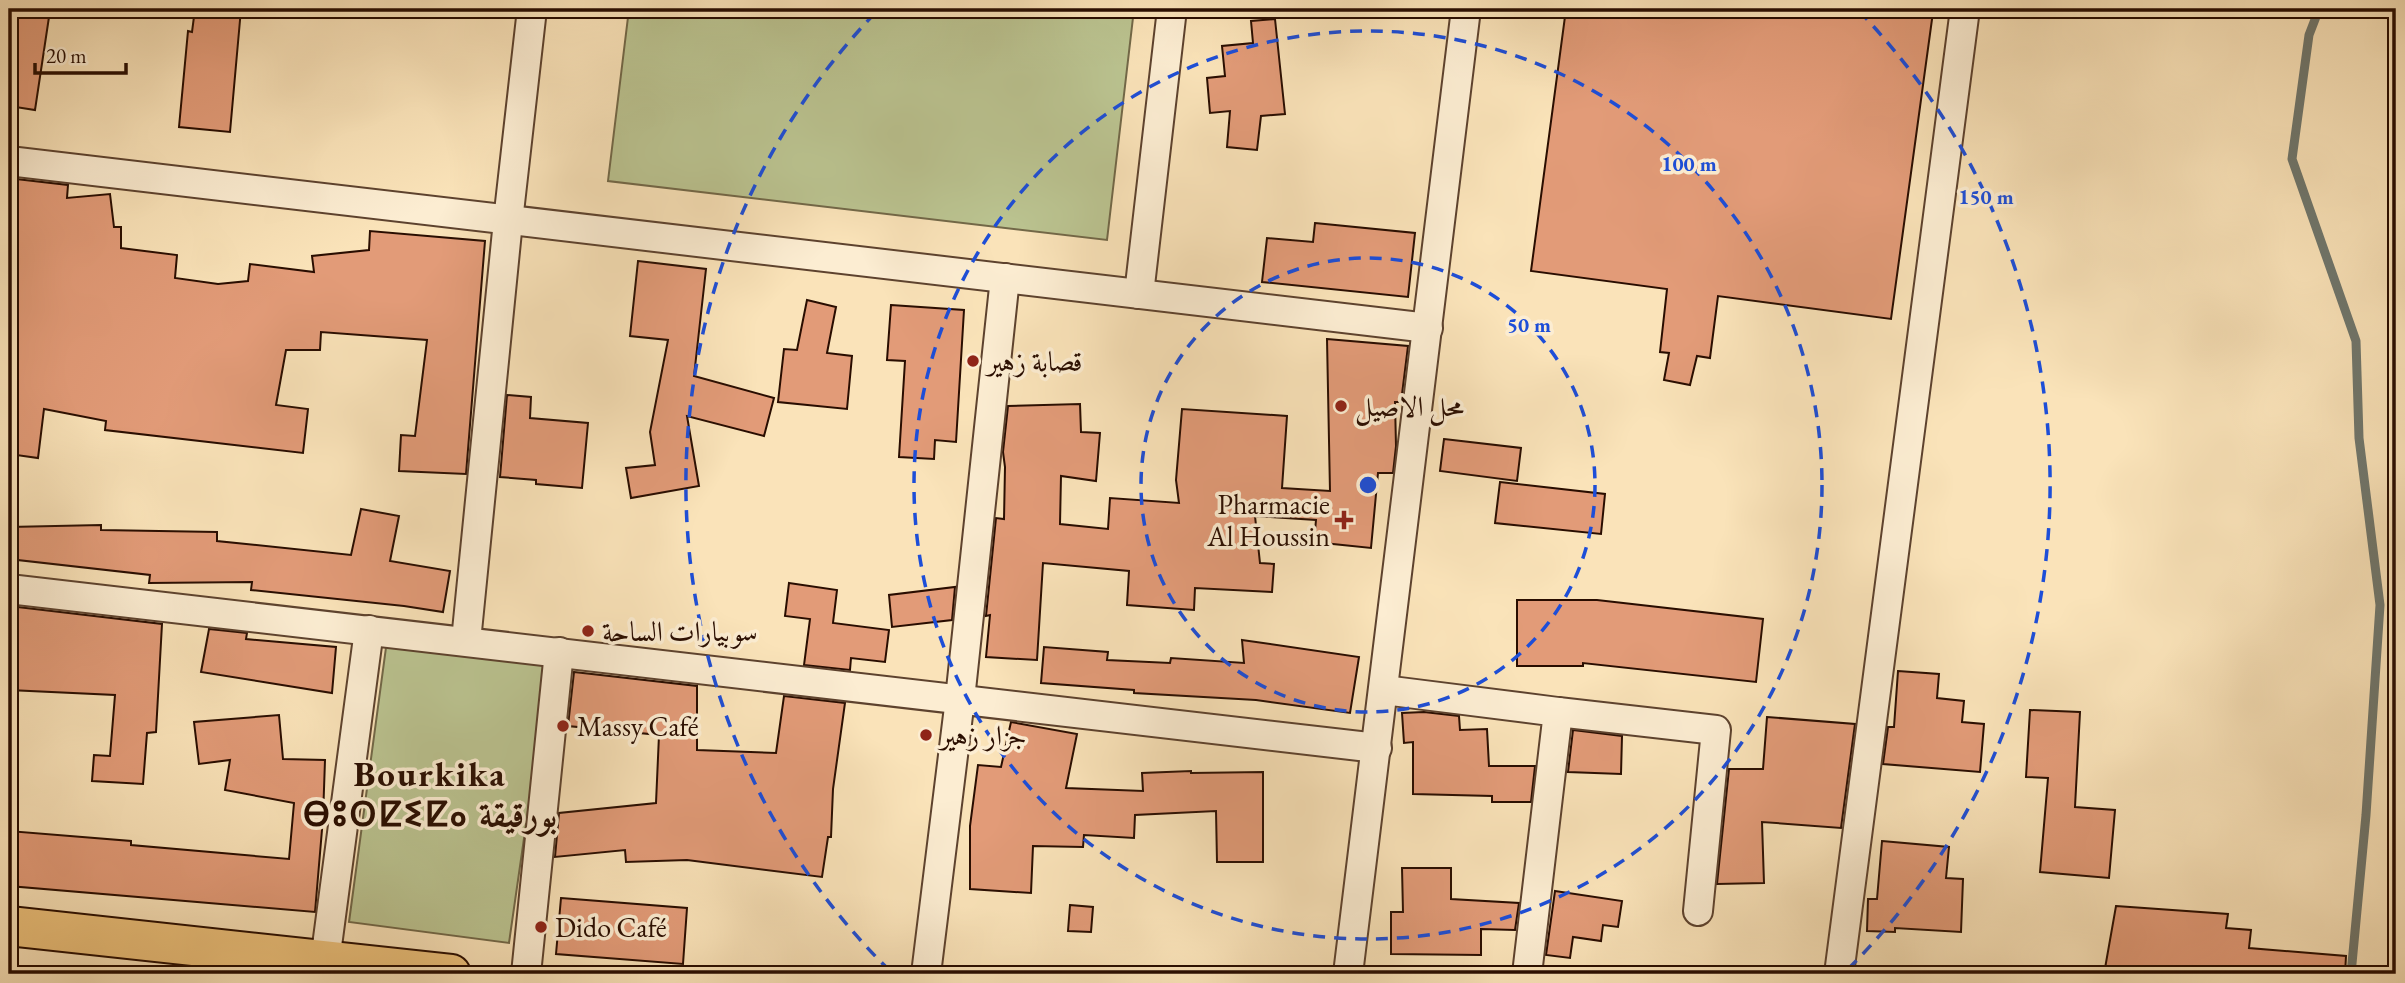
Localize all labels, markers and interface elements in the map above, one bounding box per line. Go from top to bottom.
scale bar [35,32,126,76]
text: 20 m [46,42,87,69]
text: 100 m [1661,150,1717,177]
text: 150 m [1958,183,2014,210]
text: 50 m [1507,311,1551,338]
place label: قصابة زهير [984,343,1083,379]
marker: قصابة زهير [965,353,981,369]
place label: محل الاصيل [1355,388,1464,426]
marker: محل الاصيل [1333,398,1349,414]
centre of rings [1356,473,1380,497]
place label: Pharmacie Al Houssin [1206,486,1330,554]
marker: Pharmacie Al Houssin [1336,512,1352,528]
place label: سوبيارات الساحة [602,613,758,649]
marker: سوبيارات الساحة [580,623,596,639]
place label: Massy Café [577,708,699,744]
place label: جزار زهير [937,717,1027,753]
marker: Massy Café [555,718,571,734]
marker: جزار زهير [918,727,934,743]
district label: Bourkika ⴱⵓⵔⵇⵉⵇⴰ بورقيقة [303,751,557,837]
place label: Dido Café [555,909,667,945]
marker: Dido Café [533,919,549,935]

